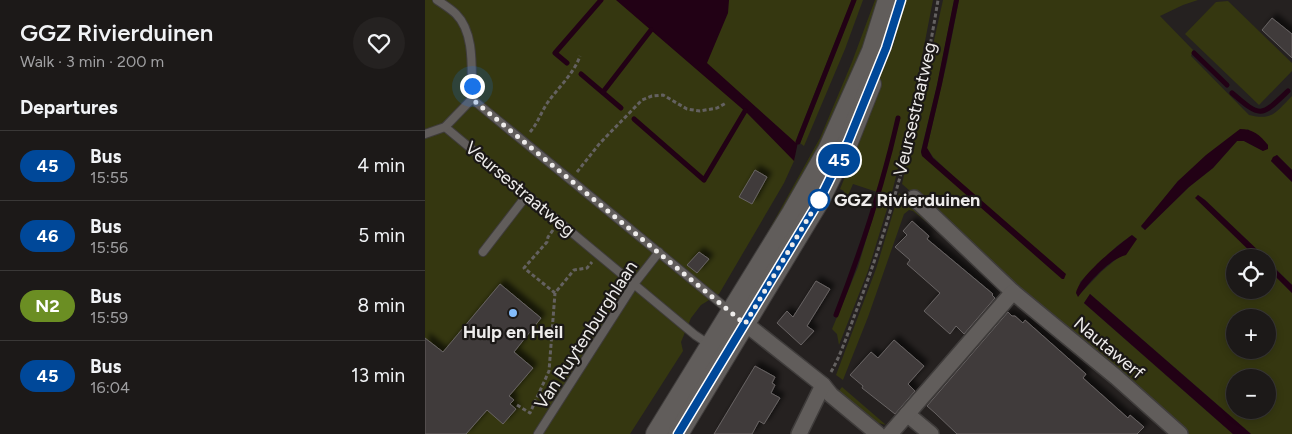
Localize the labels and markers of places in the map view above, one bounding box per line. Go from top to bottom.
marker: GGZ Rivierduinen [808,189,830,211]
place label: GGZ Rivierduinen [834,189,980,211]
marker: Hulp en Heil [507,307,519,319]
place label: Hulp en Heil [463,321,563,343]

